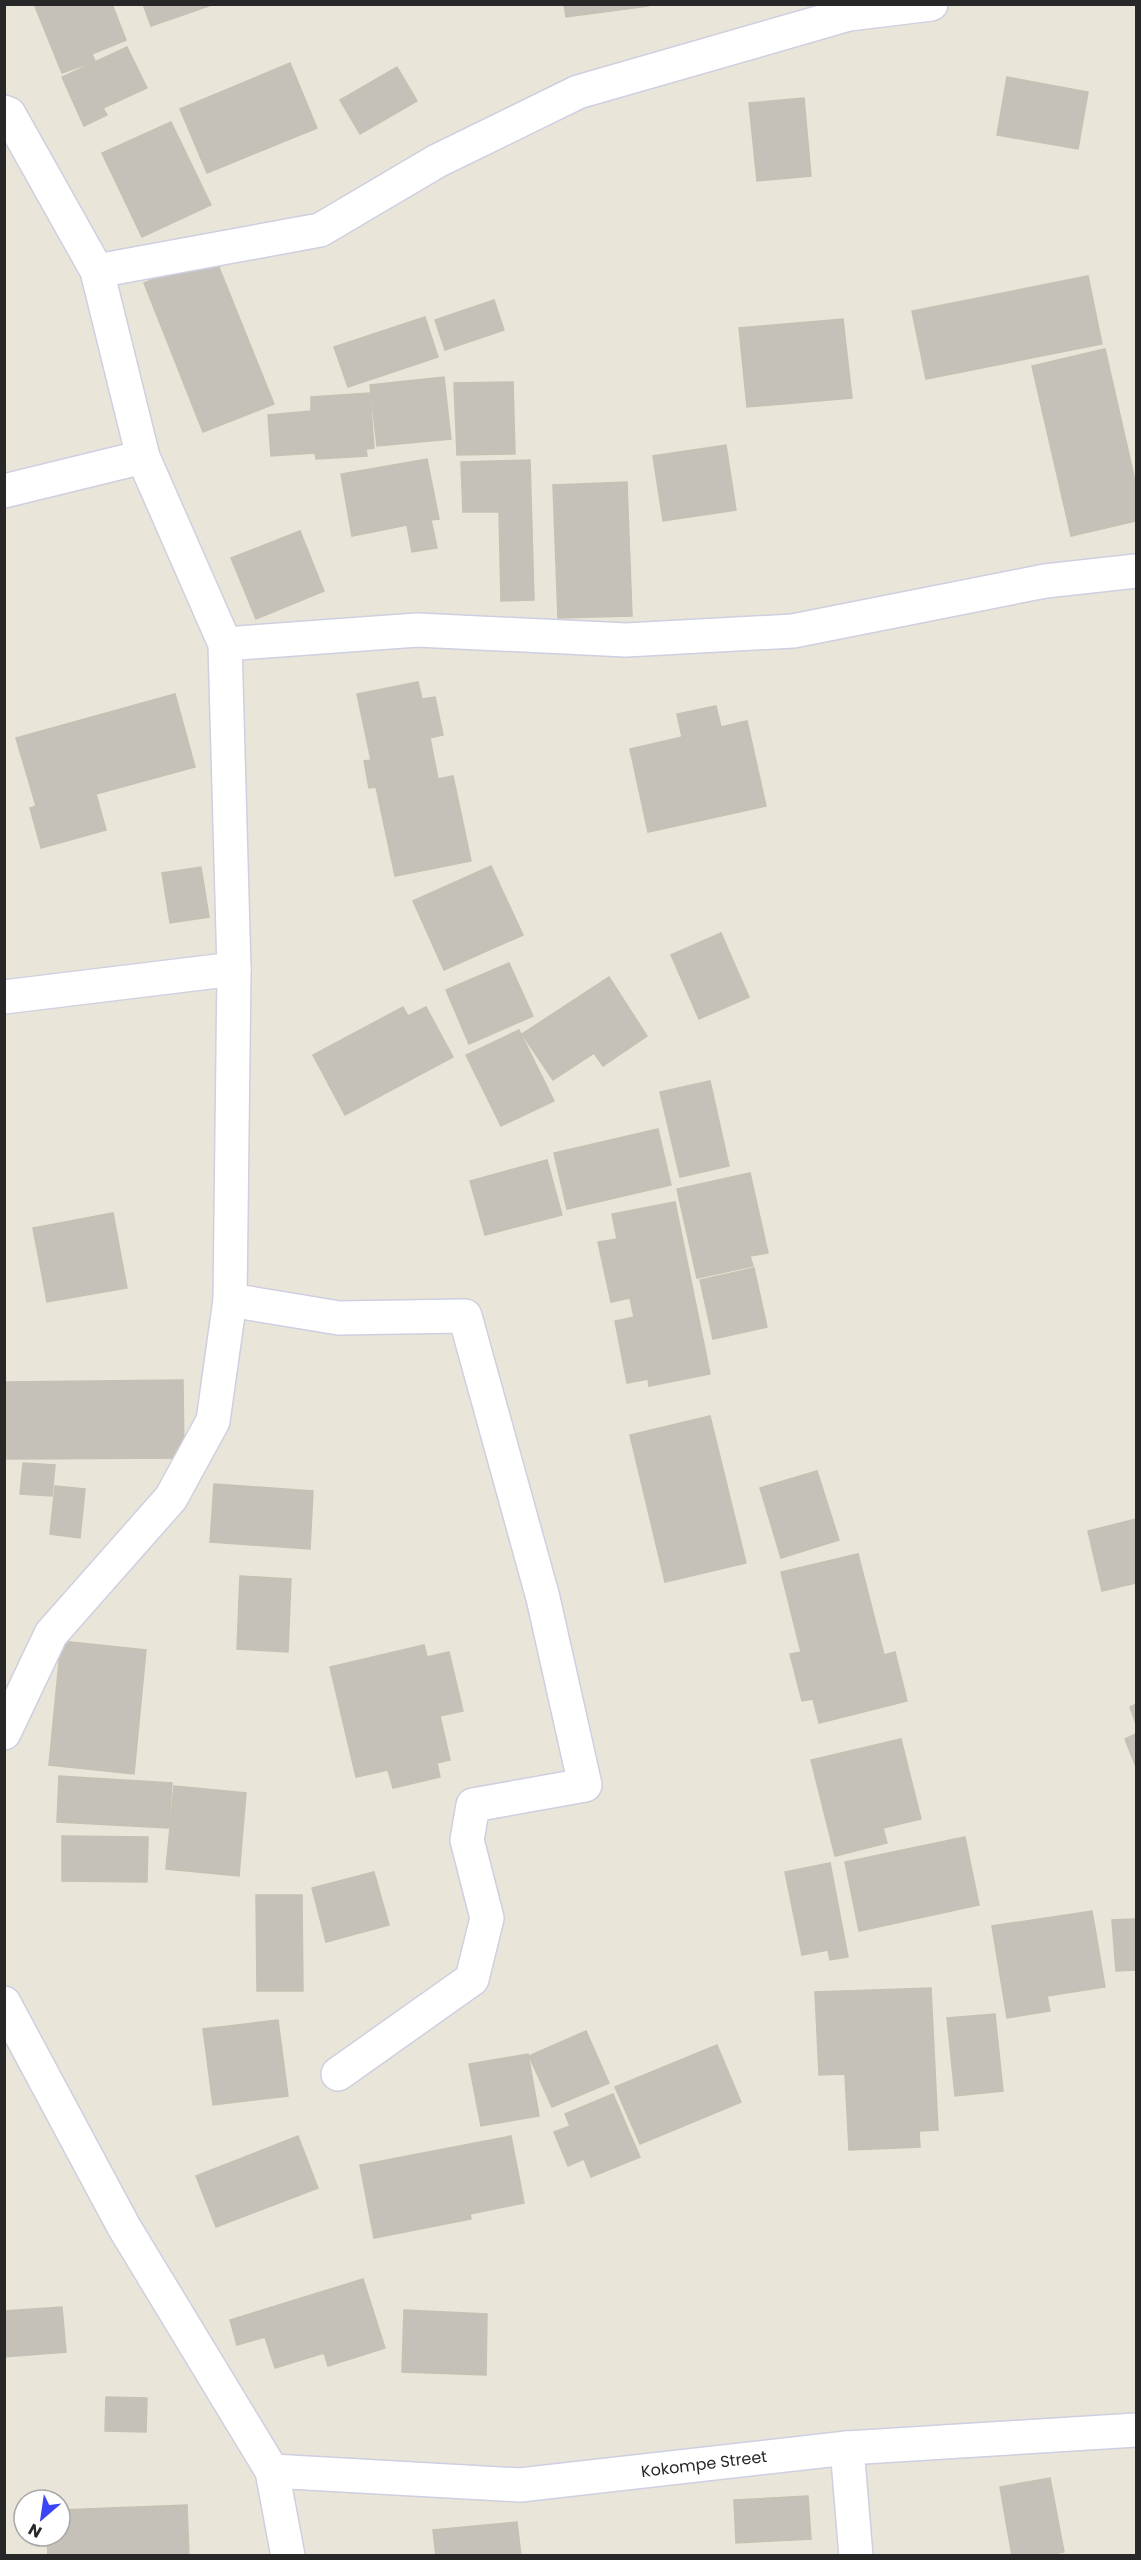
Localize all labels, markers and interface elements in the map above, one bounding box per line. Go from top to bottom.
street label: Kokompe Street [640,2445,768,2483]
north arrow [12,2488,72,2548]
text: N [24,2518,46,2544]

